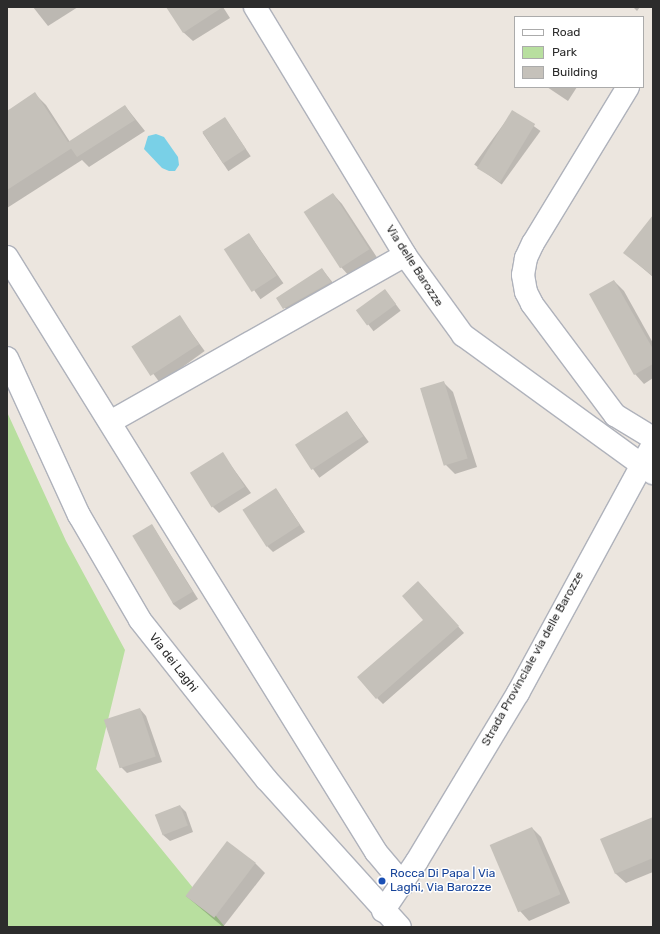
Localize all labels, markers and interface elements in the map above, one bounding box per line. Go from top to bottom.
legend [514,16,644,88]
text: Road [552,25,580,39]
text: Park [552,45,577,59]
text: Building [552,65,598,79]
street label: Via delle Barozze [382,222,446,310]
street label: Strada Provinciale via delle Barozze [479,569,587,749]
street label: Via dei Laghi [146,631,200,695]
place label: Rocca Di Papa | Via Laghi, Via Barozze [390,867,496,895]
marker: Rocca Di Papa | Via Laghi, Via Barozze [377,876,387,886]

